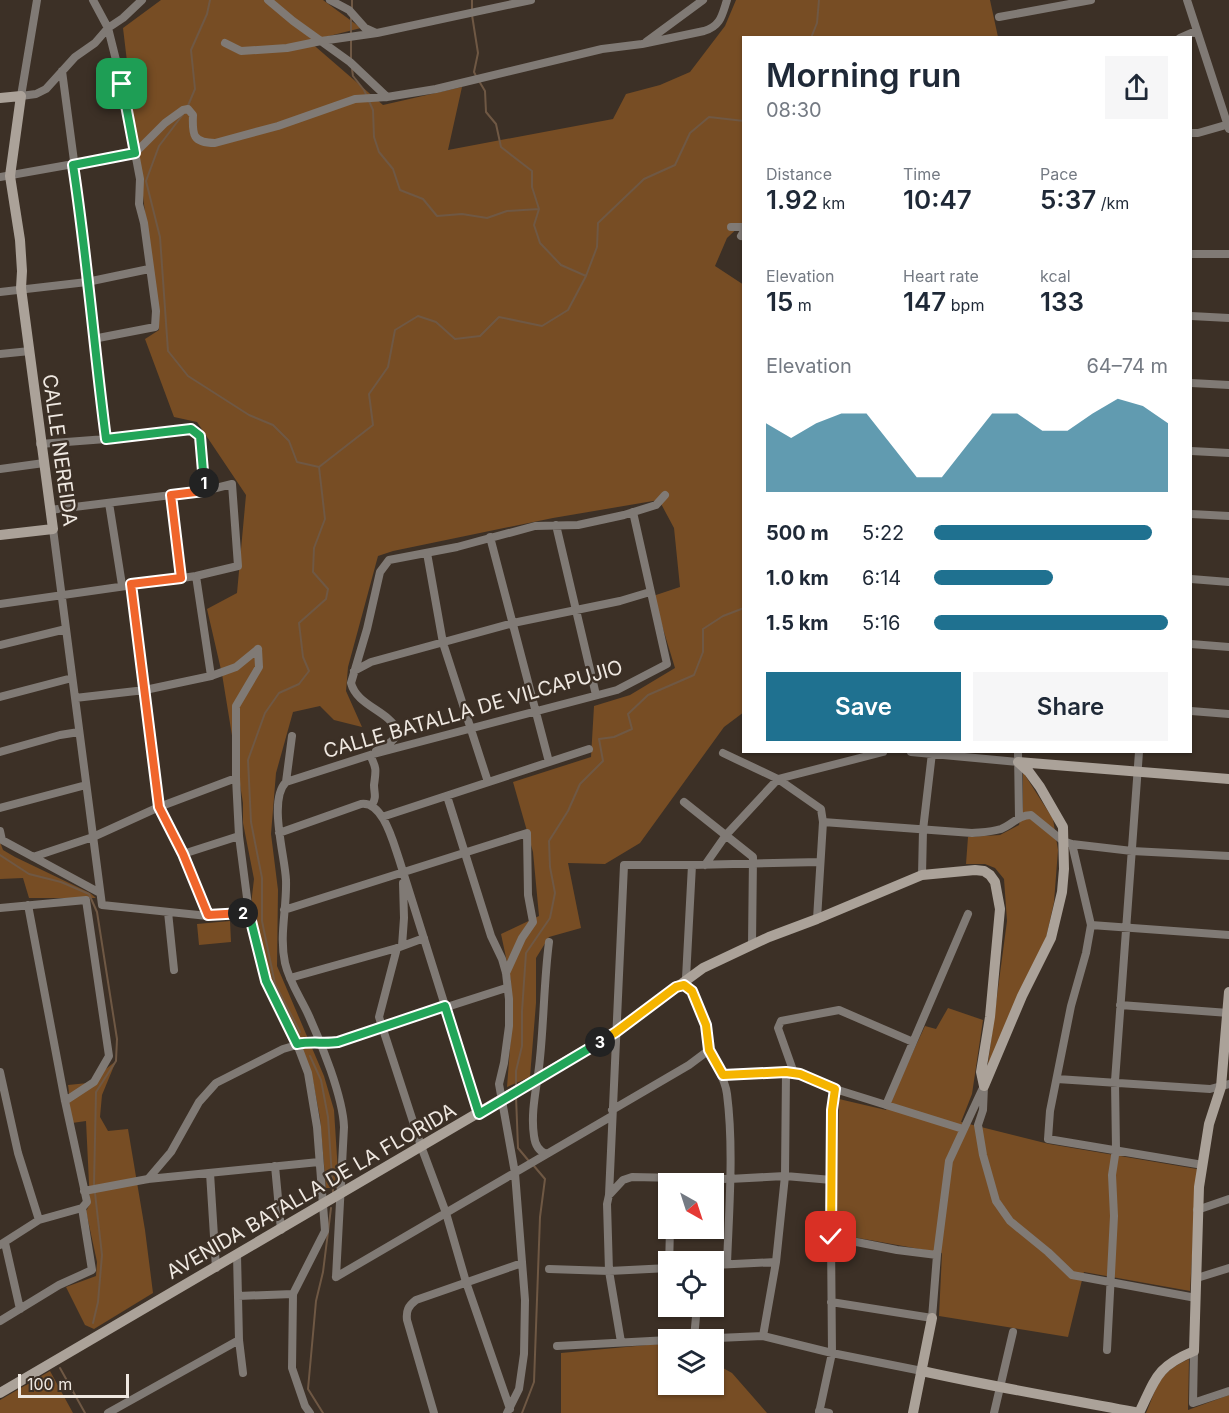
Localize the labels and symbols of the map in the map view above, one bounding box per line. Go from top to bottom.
pin [96,58,147,109]
street label: CALLE NEREIDA [37,372,83,528]
pin: 1 [189,468,219,498]
street label: CALLE BATALLA DE VILCAPUJIO [321,655,625,763]
pin: 2 [228,898,258,928]
pin: 3 [585,1027,615,1057]
street label: AVENIDA BATALLA DE LA FLORIDA [162,1098,460,1284]
north arrow [658,1173,724,1239]
pin [805,1211,856,1262]
scale bar [18,1371,129,1398]

